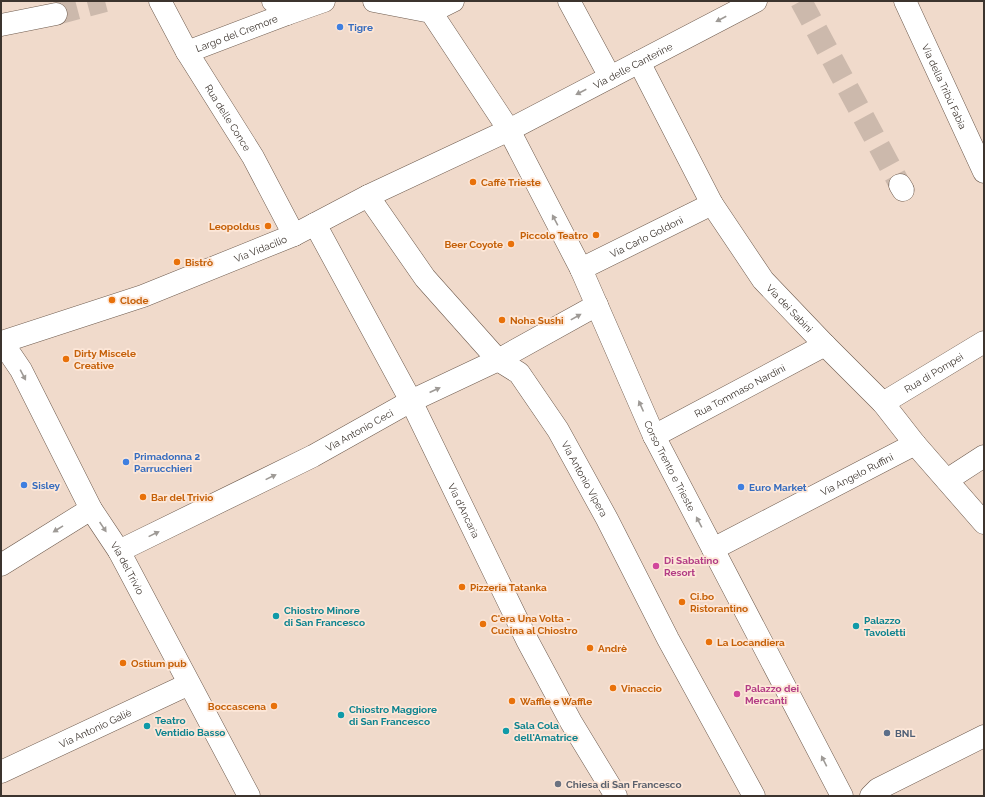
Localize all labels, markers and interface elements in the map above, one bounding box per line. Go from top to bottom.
street label: Largo del Cremore [194,13,279,54]
one-way arrow [715,16,727,22]
marker: Tigre [335,22,345,32]
place label: Tigre [348,22,373,33]
street label: Via delle Canterine [591,40,674,91]
street label: Via della Tribù Fabia [920,42,969,131]
street label: Rua delle Conce [203,82,253,153]
one-way arrow [575,89,587,96]
marker: Caffè Trieste [468,177,478,187]
place label: Caffè Trieste [481,177,541,188]
one-way arrow [552,214,559,225]
street label: Via Carlo Goldoni [608,214,685,259]
place label: Leopoldus [209,221,260,232]
marker: Leopoldus [263,221,273,231]
place label: Piccolo Teatro [520,230,588,241]
marker: Piccolo Teatro [591,230,601,240]
street label: Via Vidacilio [232,233,288,264]
place label: Beer Coyote [444,239,503,250]
marker: Beer Coyote [506,239,516,249]
marker: Bistrò [172,257,182,267]
place label: Bistrò [185,257,213,268]
street label: Via dei Sabini [764,282,815,334]
marker: Clode [107,295,117,305]
place label: Clode [120,295,149,306]
one-way arrow [570,314,581,320]
marker: Noha Sushi [497,315,507,325]
place label: Noha Sushi [510,315,564,326]
place label: Dirty Miscele Creative [74,348,136,371]
street label: Rua di Pompei [902,350,965,395]
marker: Dirty Miscele Creative [61,354,71,364]
street label: Rua Tommaso Nardini [692,362,787,419]
one-way arrow [20,369,26,381]
one-way arrow [430,387,441,393]
one-way arrow [638,400,644,411]
street label: Via Antonio Ceci [324,407,395,453]
street label: Corso Trento e Trieste [642,419,698,513]
street label: Via Antonio Vipera [560,439,610,518]
place label: Primadonna 2 Parrucchieri [134,451,200,474]
street label: Via Angelo Ruffini [819,451,895,498]
marker: Primadonna 2 Parrucchieri [121,457,131,467]
one-way arrow [265,474,277,480]
marker: Sisley [19,480,29,490]
place label: Sisley [32,480,61,491]
street label: Via d'Ancaria [446,481,482,540]
marker: Euro Market [736,482,746,492]
place label: Euro Market [749,482,807,493]
marker: Bar del Trivio [138,492,148,502]
place label: Bar del Trivio [151,492,213,503]
one-way arrow [696,516,702,528]
one-way arrow [99,522,107,532]
one-way arrow [52,526,64,533]
one-way arrow [149,531,160,537]
street label: Via del Trivio [109,540,146,596]
place label: Di Sabatino Resort [664,555,718,578]
marker: Di Sabatino Resort [651,561,661,571]
marker: Pizzeria Tatanka [457,582,467,592]
place label: Pizzeria Tatanka [470,582,547,593]
place label: Ci.bo Ristorantino [690,591,748,614]
marker: Ci.bo Ristorantino [677,597,687,607]
place label: Chiostro Minore di San Francesco [284,605,365,628]
marker: Chiostro Minore di San Francesco [271,611,281,621]
place label: C'era Una Volta - Cucina al Chiostro [491,613,578,636]
place label: Palazzo Tavoletti [864,615,906,638]
marker: C'era Una Volta - Cucina al Chiostro [478,619,488,629]
marker: Palazzo Tavoletti [851,621,861,631]
marker: La Locandiera [704,637,714,647]
place label: La Locandiera [717,637,785,648]
marker: Andrè [585,643,595,653]
place label: Andrè [598,643,627,654]
marker: Ostium pub [118,658,128,668]
place label: Ostium pub [131,658,187,669]
marker: Vinaccio [608,683,618,693]
place label: Vinaccio [621,683,662,694]
place label: Palazzo dei Mercanti [745,683,799,706]
marker: Palazzo dei Mercanti [732,689,742,699]
marker: Waffle e Waffle [507,696,517,706]
place label: Waffle e Waffle [520,696,592,707]
place label: Boccascena [208,701,266,712]
marker: Boccascena [269,701,279,711]
place label: Chiostro Maggiore di San Francesco [349,704,437,727]
street label: Via Antonio Galiè [57,706,133,750]
marker: Chiostro Maggiore di San Francesco [336,710,346,720]
place label: Teatro Ventidio Basso [155,715,225,738]
place label: Sala Cola dell'Amatrice [514,720,578,743]
marker: Teatro Ventidio Basso [142,721,152,731]
marker: Sala Cola dell'Amatrice [501,726,511,736]
marker: BNL [882,728,892,738]
place label: BNL [895,728,915,739]
one-way arrow [820,756,827,767]
marker: Chiesa di San Francesco [553,779,563,789]
place label: Chiesa di San Francesco [566,779,681,790]

